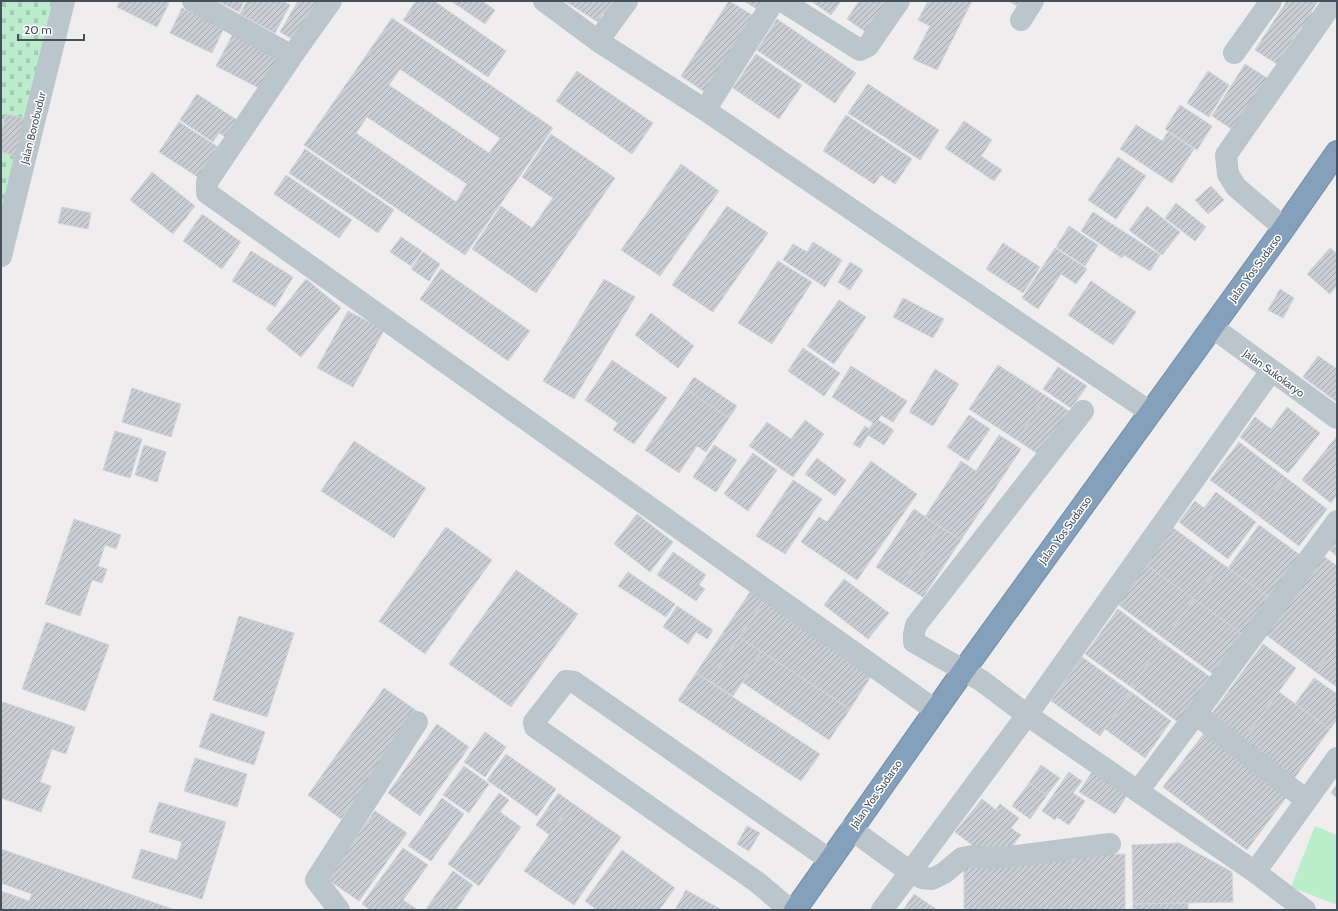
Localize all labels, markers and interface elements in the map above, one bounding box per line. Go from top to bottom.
scale bar [18,16,84,42]
text: 20 m [24,22,52,37]
street label: Jalan Borobudur [17,90,49,166]
street label: Jalan Yos Sudarso [1225,231,1284,305]
street label: Jalan Sukokaryo [1240,345,1307,400]
street label: Jalan Yos Sudarso [1035,493,1094,567]
street label: Jalan Yos Sudarso [847,757,905,832]

